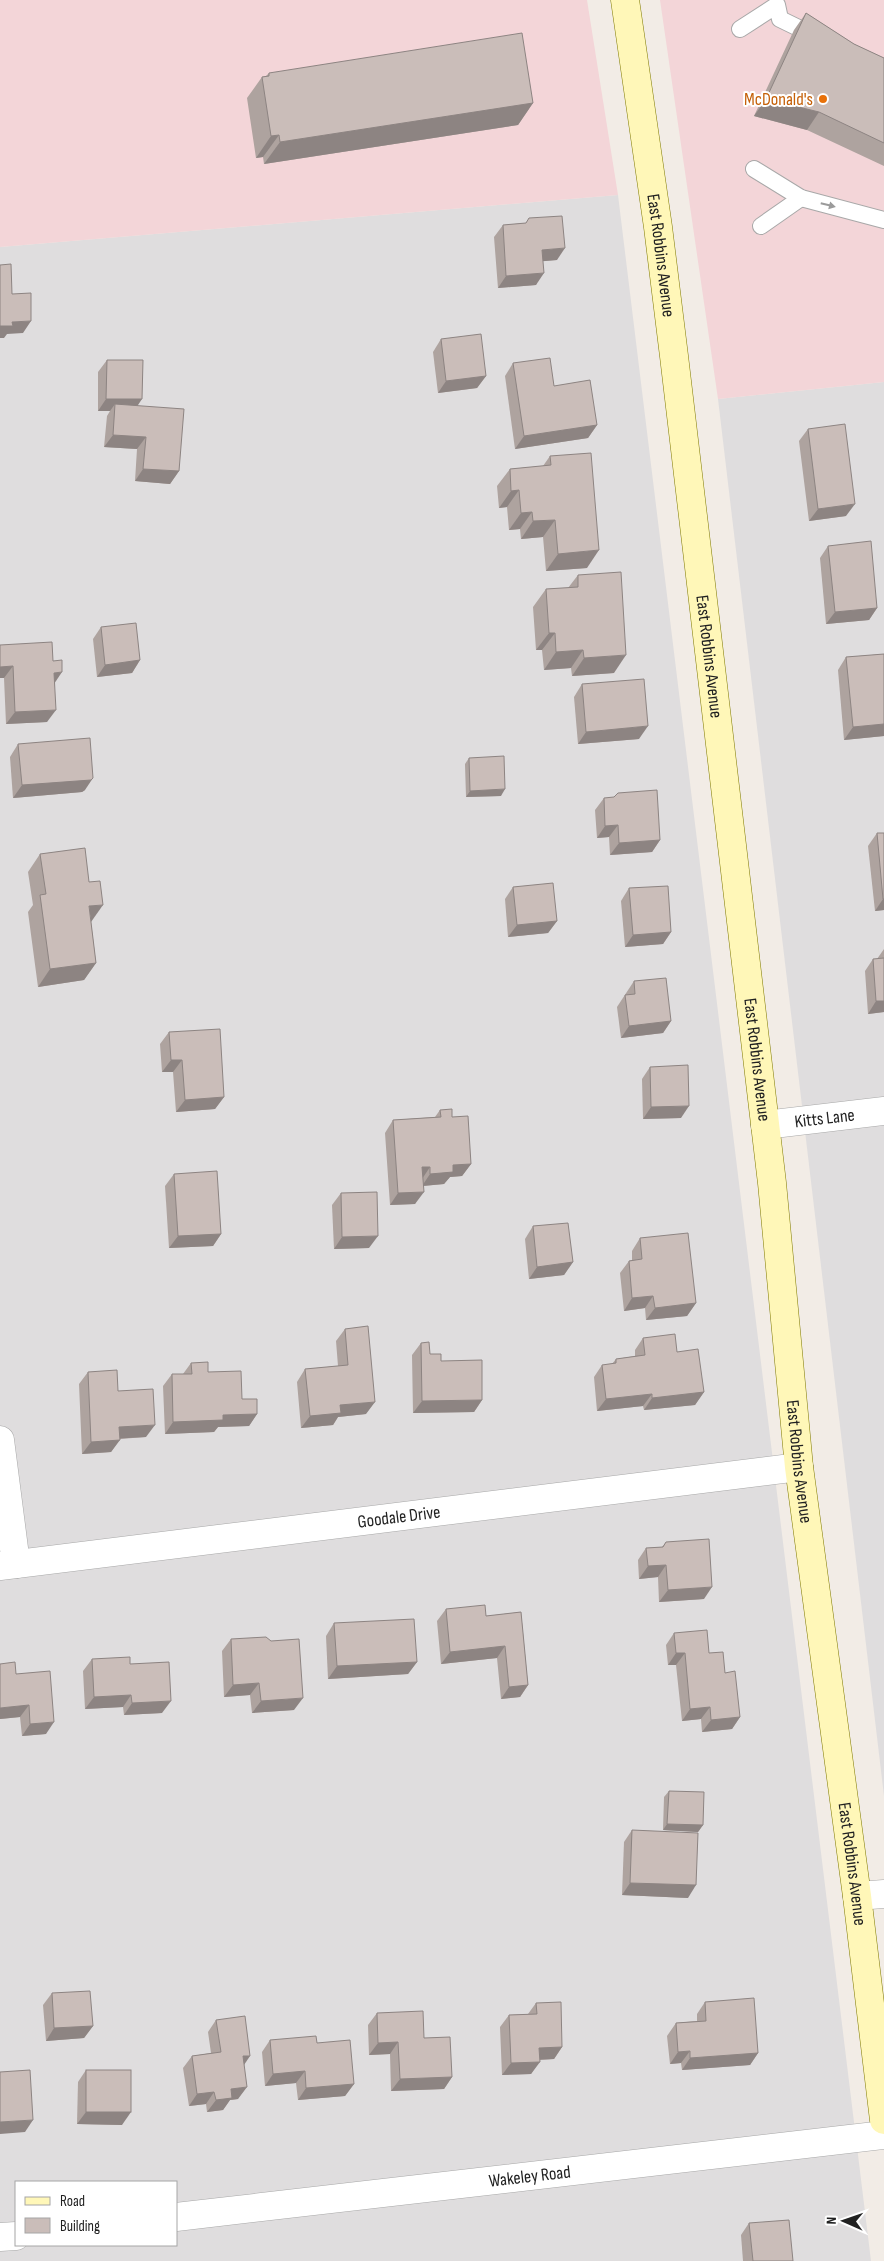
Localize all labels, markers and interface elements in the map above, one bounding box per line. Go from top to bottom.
place label: McDonald's [744,89,813,110]
marker: McDonald's [817,93,829,105]
street label: East Robbins Avenue [642,193,679,318]
one-way arrow [821,201,836,209]
street label: East Robbins Avenue [691,594,727,719]
street label: East Robbins Avenue [739,997,775,1123]
street label: Kitts Lane [793,1105,856,1132]
street label: East Robbins Avenue [782,1399,816,1525]
street label: Goodale Drive [356,1502,442,1533]
street label: East Robbins Avenue [833,1801,870,1927]
street label: Wakeley Road [488,2161,572,2192]
legend [15,2181,178,2246]
text: Road [60,2192,85,2211]
north arrow [819,2196,869,2246]
text: Building [60,2217,100,2236]
text: N [823,2217,840,2225]

